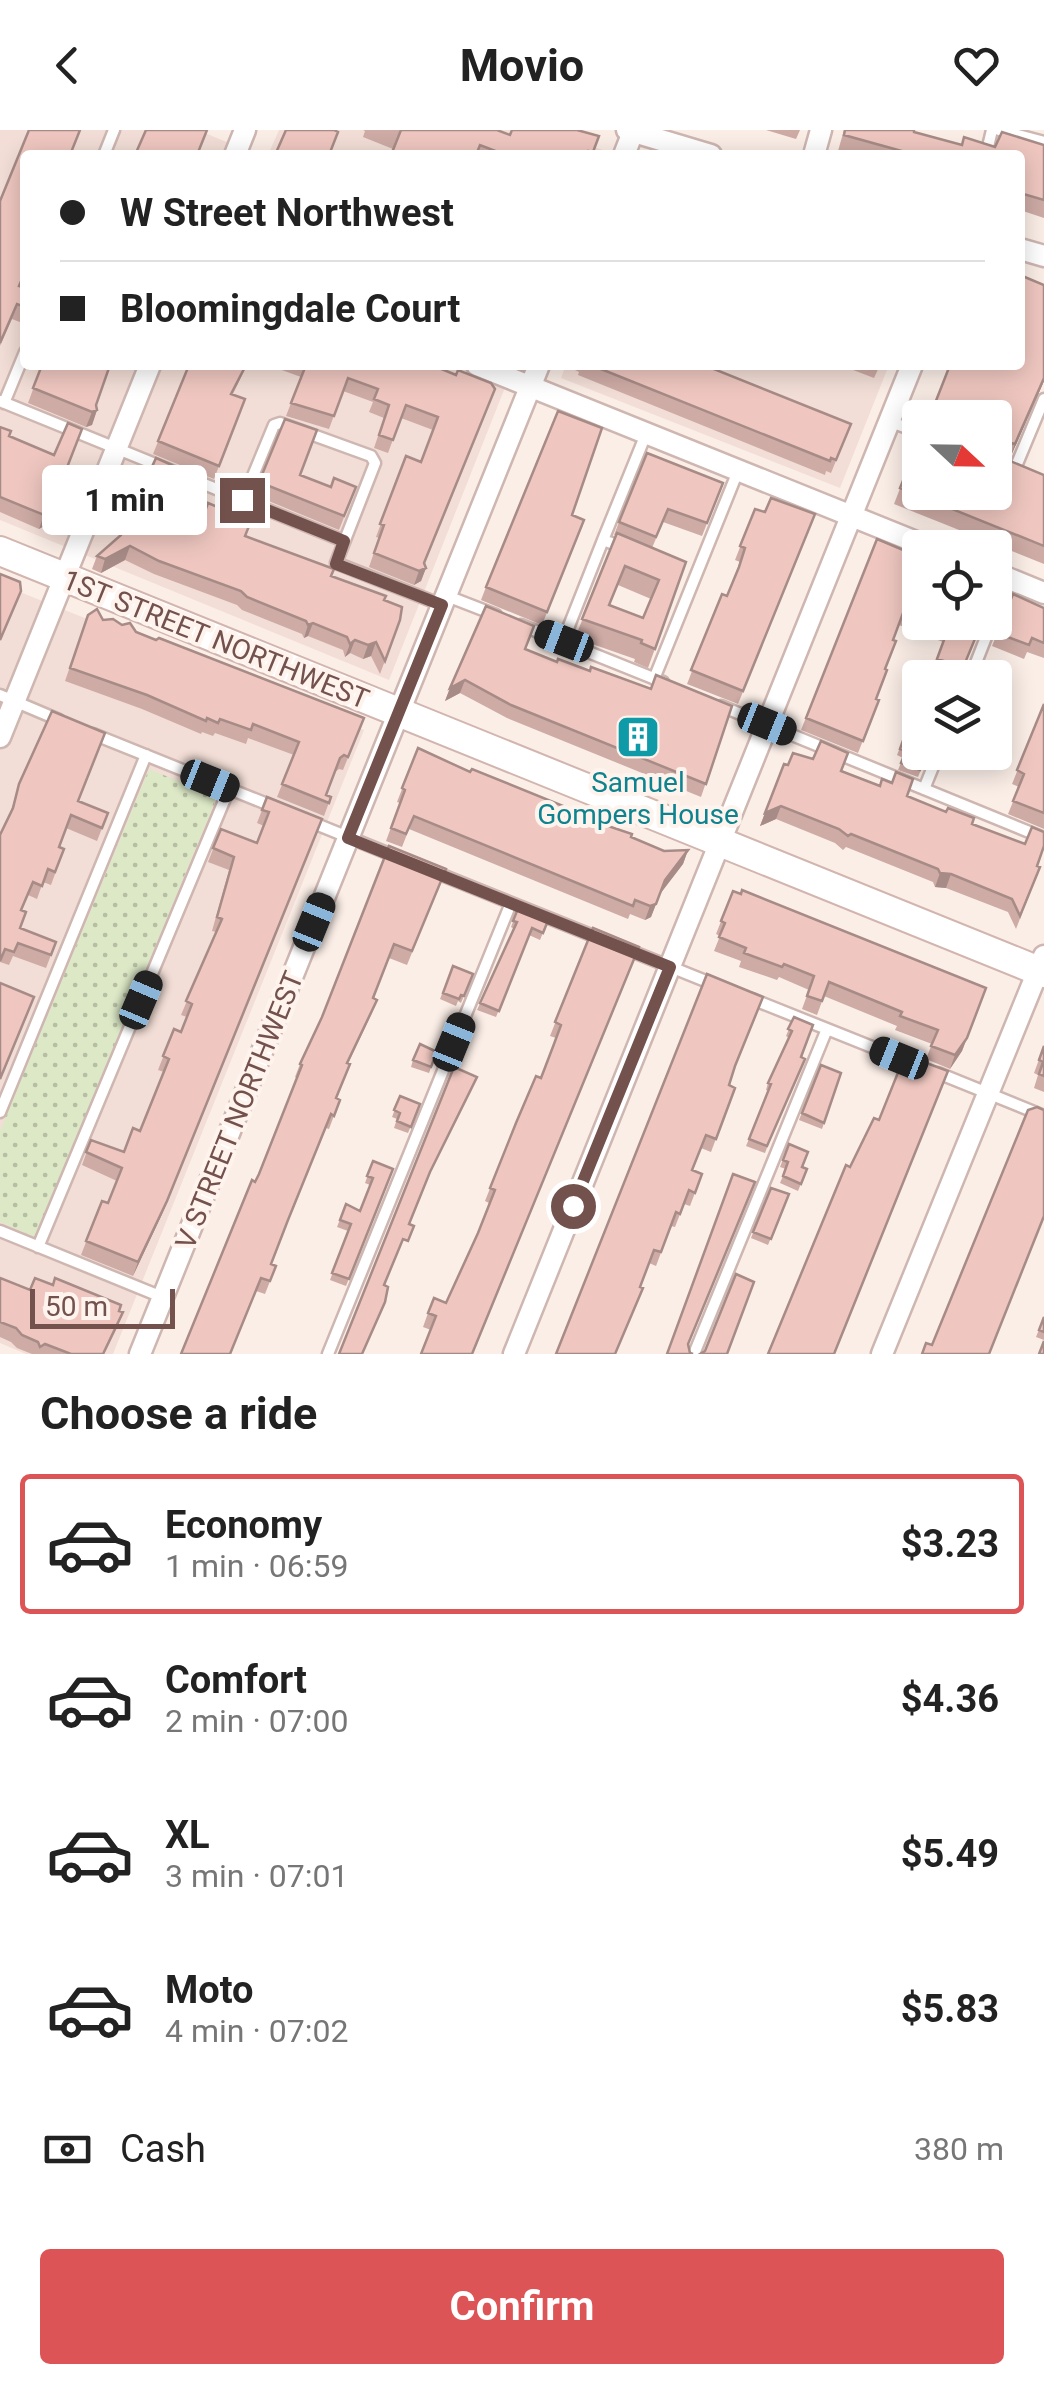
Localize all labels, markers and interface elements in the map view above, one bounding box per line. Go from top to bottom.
icon: back [40,38,95,93]
icon: heart [949,38,1004,93]
text: Movio [460,39,584,92]
text: W Street Northwest [120,191,454,235]
text: Bloomingdale Court [120,287,460,331]
north arrow [902,400,1012,510]
map controls [902,400,1012,770]
callout: 1 min [42,465,207,535]
route end [220,478,265,523]
text: 1 min [84,481,165,519]
button: locate [902,530,1012,640]
street label: 1ST STREET NORTHWEST [58,563,374,716]
car [531,616,597,666]
button: layers [902,660,1012,770]
car [734,699,800,749]
building icon: Samuel Gompers House [615,714,661,760]
car [177,756,243,806]
place label: Samuel Gompers House [537,766,739,831]
car [289,889,339,955]
street label: V STREET NORTHWEST [169,966,310,1254]
car [115,967,167,1033]
car [429,1009,479,1075]
car [866,1033,932,1083]
route start [551,1184,596,1229]
scale bar [30,1284,175,1328]
text: 50 m [45,1290,108,1323]
text: Choose a ride [40,1387,317,1440]
icon: car [45,1499,135,1589]
text: Economy [165,1503,322,1547]
text: $3.23 [901,1522,999,1566]
text: 1 min · 06:59 [165,1547,348,1585]
icon: car [45,1654,135,1744]
text: Comfort [165,1658,307,1702]
text: $4.36 [901,1677,999,1721]
text: 2 min · 07:00 [165,1702,348,1740]
icon: car [45,1809,135,1899]
text: XL [165,1813,210,1857]
text: $5.49 [901,1832,999,1876]
text: 3 min · 07:01 [165,1857,348,1895]
icon: car [45,1964,135,2054]
text: Moto [165,1968,254,2012]
text: $5.83 [901,1987,999,2031]
text: 4 min · 07:02 [165,2012,348,2050]
icon: cash [40,2122,95,2177]
text: Cash [120,2127,206,2171]
text: 380 m [914,2130,1004,2168]
button: Confirm [40,2249,1004,2364]

